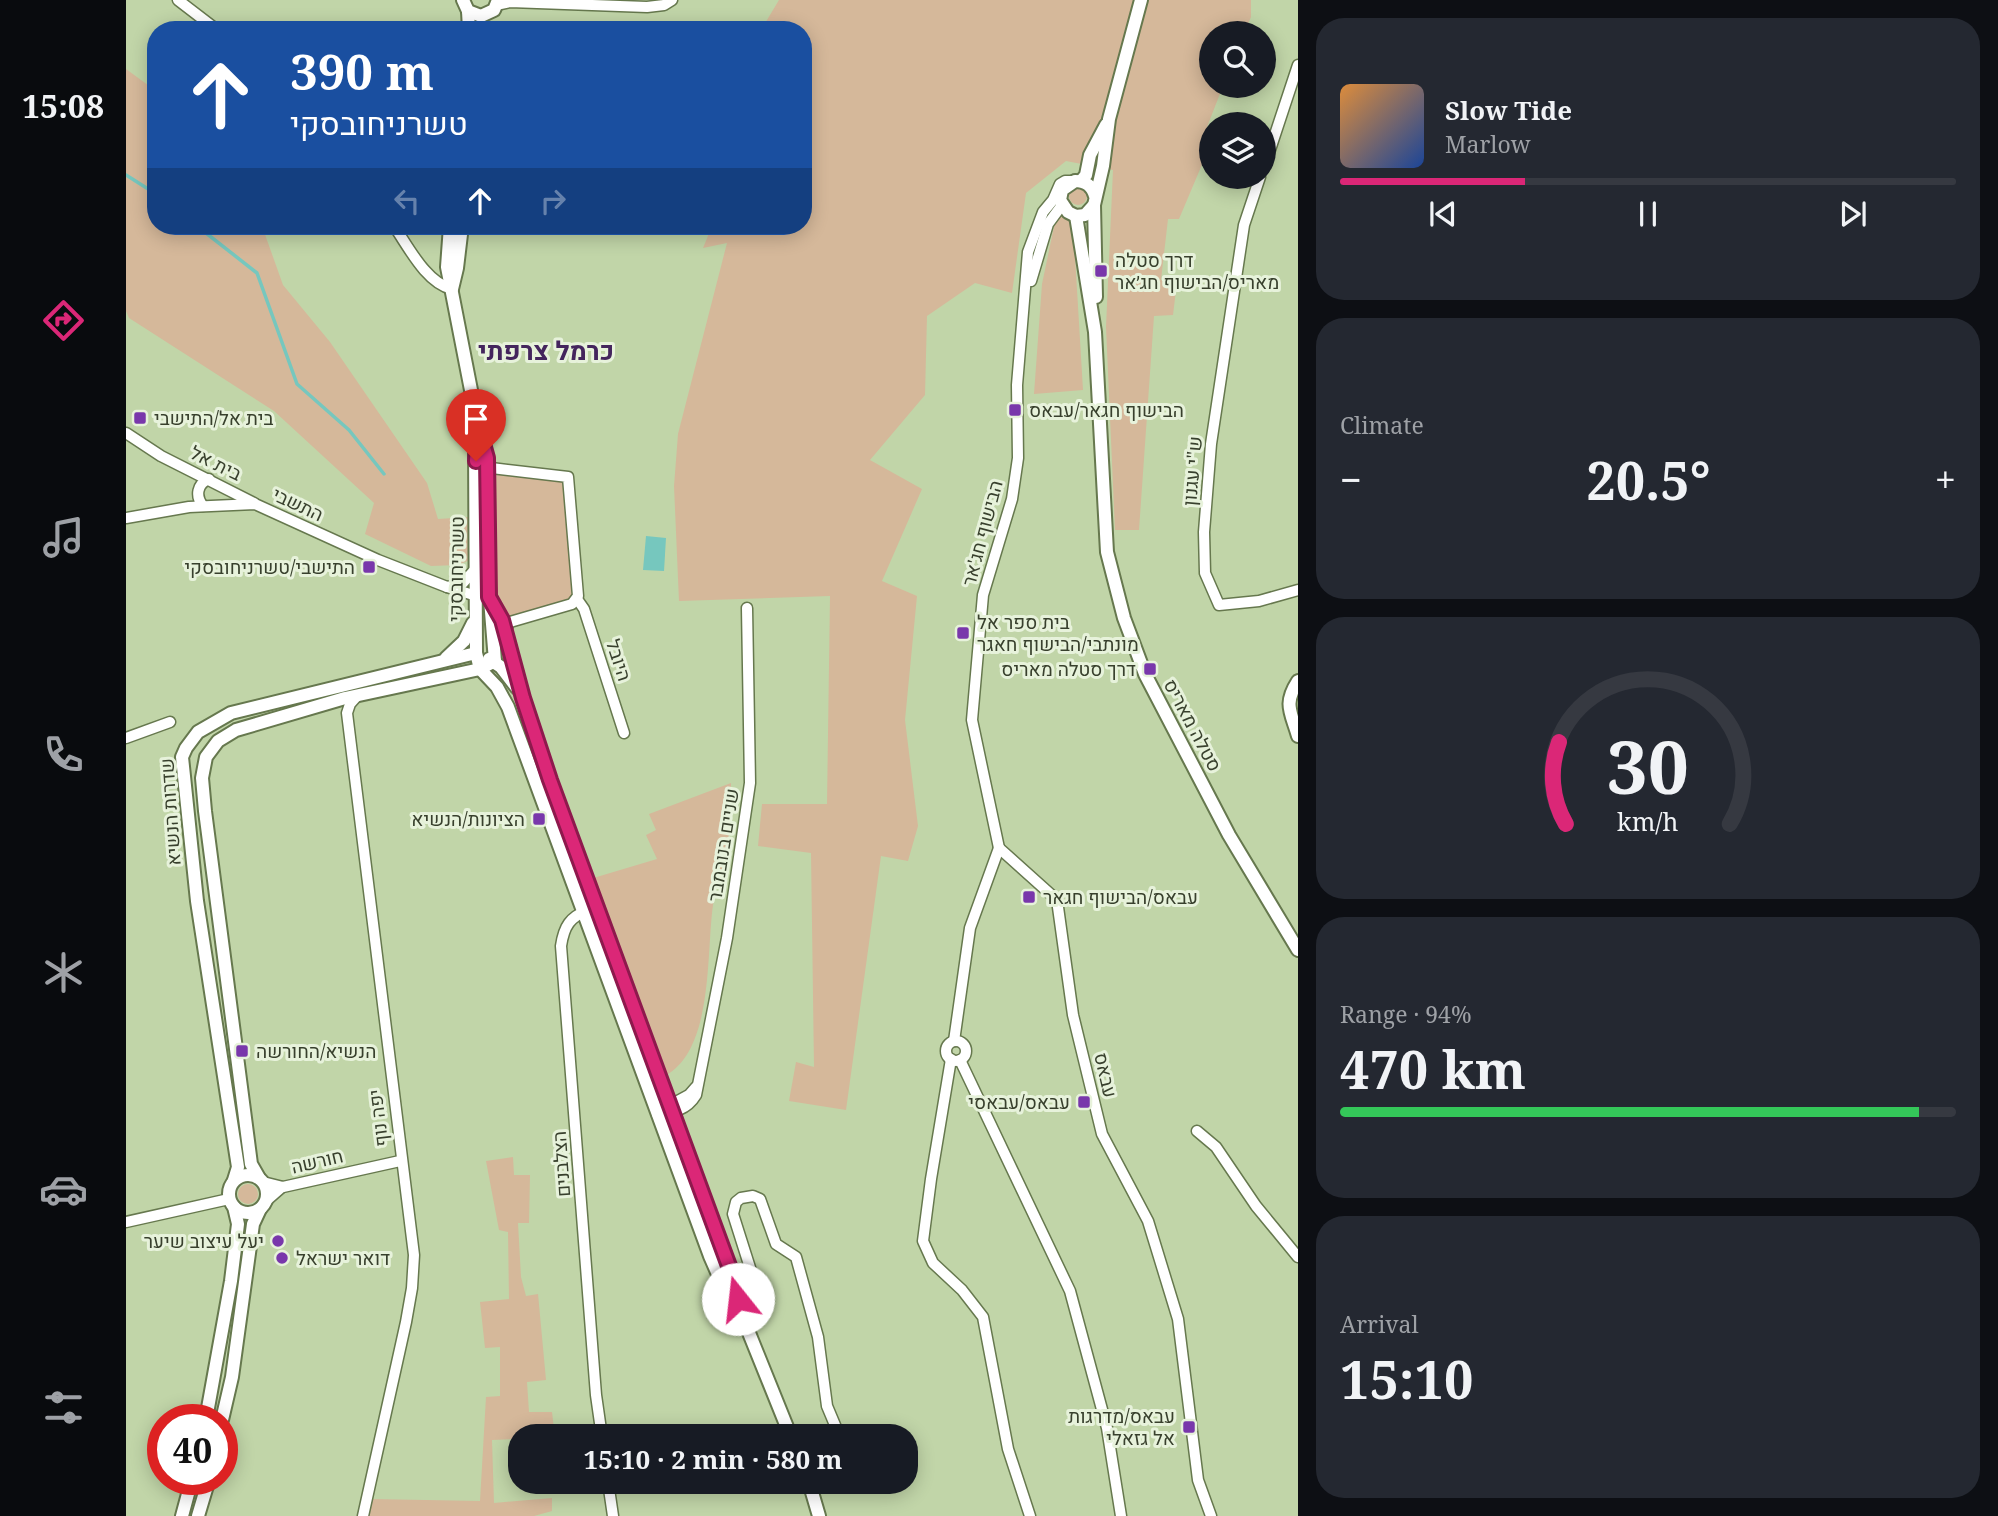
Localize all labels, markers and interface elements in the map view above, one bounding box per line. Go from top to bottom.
map controls [1199,21,1276,189]
button: search [1199,21,1276,98]
text: 390 m [290,38,434,104]
icon: ahead [175,49,266,140]
text: 15:08 [22,84,104,127]
text: Slow Tide [1445,92,1572,128]
text: טשרניחובסקי [290,101,468,144]
button: layers [1199,112,1276,189]
text: Marlow [1445,128,1531,160]
icon: left [388,182,426,220]
icon: ahead [461,182,499,220]
icon: right [534,182,572,220]
icon: previous [1424,195,1462,233]
icon: pause [1629,195,1667,233]
icon: next [1834,195,1872,233]
place label: דרך סטלה מאריס/הבישוף חג׳אר [1115,247,1279,295]
marker: דרך סטלה מאריס/הבישוף חג׳אר [1093,263,1109,279]
icon: directions [39,296,88,345]
district label: כרמל צרפתי [478,332,614,368]
pin [446,389,506,461]
place label: הבישוף חגאר/עבאס [1029,397,1184,423]
icon: arrive [457,400,495,438]
marker: הבישוף חגאר/עבאס [1007,402,1023,418]
place label: בית אל/התישבי [154,405,274,431]
text: Climate [1340,409,1424,441]
marker: בית אל/התישבי [132,410,148,426]
street label: ש"י עגנון [1176,435,1208,507]
street label: בית אל [186,439,246,487]
text: 20.5° [1586,444,1711,515]
text: − [1340,453,1362,505]
text: + [1935,453,1956,505]
street label: הבישוף חג'אר [955,477,1009,589]
street label: התשבי [268,481,328,527]
icon: music [39,513,88,562]
street label: טשרניחובסקי [442,516,470,622]
place label: התישבי/טשרניחובסקי [184,554,355,580]
marker: התישבי/טשרניחובסקי [361,559,377,575]
place label: בית ספר אל מונתבי/הבישוף חאגר [977,609,1139,657]
marker: בית ספר אל מונתבי/הבישוף חאגר [955,625,971,641]
street label: היובל [600,636,638,684]
place label: דרך סטלה מאריס [1001,656,1136,682]
marker: דרך סטלה מאריס [1142,661,1158,677]
street label: סטלה מאריס [1158,674,1228,776]
text: 30 [1607,716,1689,815]
icon: phone [39,730,88,779]
street label: שדרות הנשיא [153,757,187,867]
street label: שניים בנובמבר [701,786,745,904]
text: km/h [1617,804,1679,838]
place label: הציונות/הנשיא [411,806,525,832]
marker: הציונות/הנשיא [531,811,547,827]
place label: עבאס/הבישוף חגאר [1043,884,1198,910]
marker: עבאס/הבישוף חגאר [1021,889,1037,905]
icon: climate [39,948,88,997]
text: Range · 94% [1340,998,1472,1030]
text: 470 km [1340,1033,1526,1104]
place label: הנשיא/החורשה [256,1038,376,1064]
marker: הנשיא/החורשה [234,1043,250,1059]
street label: עבאס [1088,1050,1124,1100]
street label: יפה נוף [362,1088,394,1148]
place label: עבאס/עבאסי [968,1089,1070,1115]
marker: עבאס/עבאסי [1076,1094,1092,1110]
street label: הצלבנים [546,1130,576,1198]
street label: חורשה [288,1142,346,1180]
icon: car [39,1165,88,1214]
place label: יעל עיצוב שיער [144,1228,264,1254]
marker: יעל עיצוב שיער [270,1233,286,1249]
place label: דואר ישראל [296,1245,390,1271]
marker: דואר ישראל [274,1250,290,1266]
position arrow [701,1262,775,1336]
text: Arrival [1340,1308,1419,1340]
text: 15:10 [1340,1343,1473,1414]
icon: filters [39,1383,88,1432]
place label: עבאס/מדרגות אל גזאלי [1068,1403,1175,1451]
speed limit sign: 40 [147,1404,238,1495]
marker: עבאס/מדרגות אל גזאלי [1181,1419,1197,1435]
text: 15:10 · 2 min · 580 m [583,1441,843,1477]

